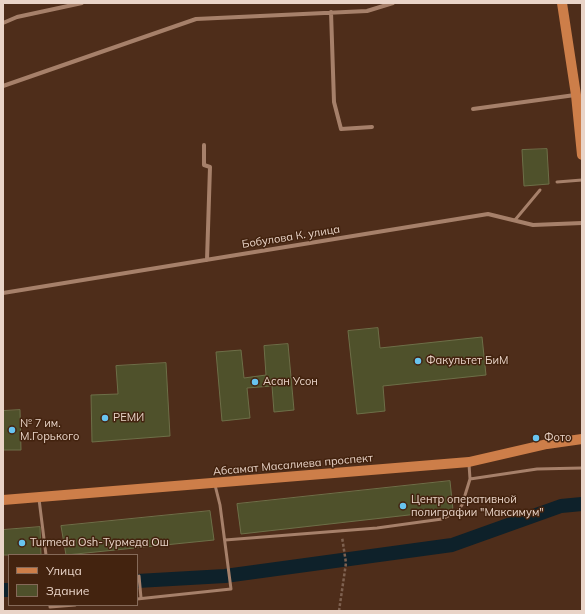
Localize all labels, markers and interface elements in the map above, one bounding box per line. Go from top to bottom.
street label: Бобулова К. улица [241,223,341,251]
place label: Факультет БиМ [426,354,508,368]
marker: Факультет БиМ [413,356,423,366]
place label: Асан Усон [263,375,318,389]
marker: Асан Усон [250,377,260,387]
place label: РЕМИ [113,411,144,425]
marker: РЕМИ [100,413,110,423]
place label: № 7 им. М.Горького [20,417,79,443]
marker: № 7 им. М.Горького [7,425,17,435]
place label: Фото [544,431,571,445]
marker: Фото [531,433,541,443]
street label: Абсамат Масалиева проспект [212,451,374,479]
place label: Центр оперативной полиграфии "Максимум" [411,493,544,519]
marker: Центр оперативной полиграфии "Максимум" [398,501,408,511]
place label: Turmeda Osh-Турмеда Ош [30,536,169,550]
marker: Turmeda Osh-Турмеда Ош [17,538,27,548]
legend [8,554,138,606]
text: Улица [46,563,82,578]
text: Здание [46,583,89,598]

